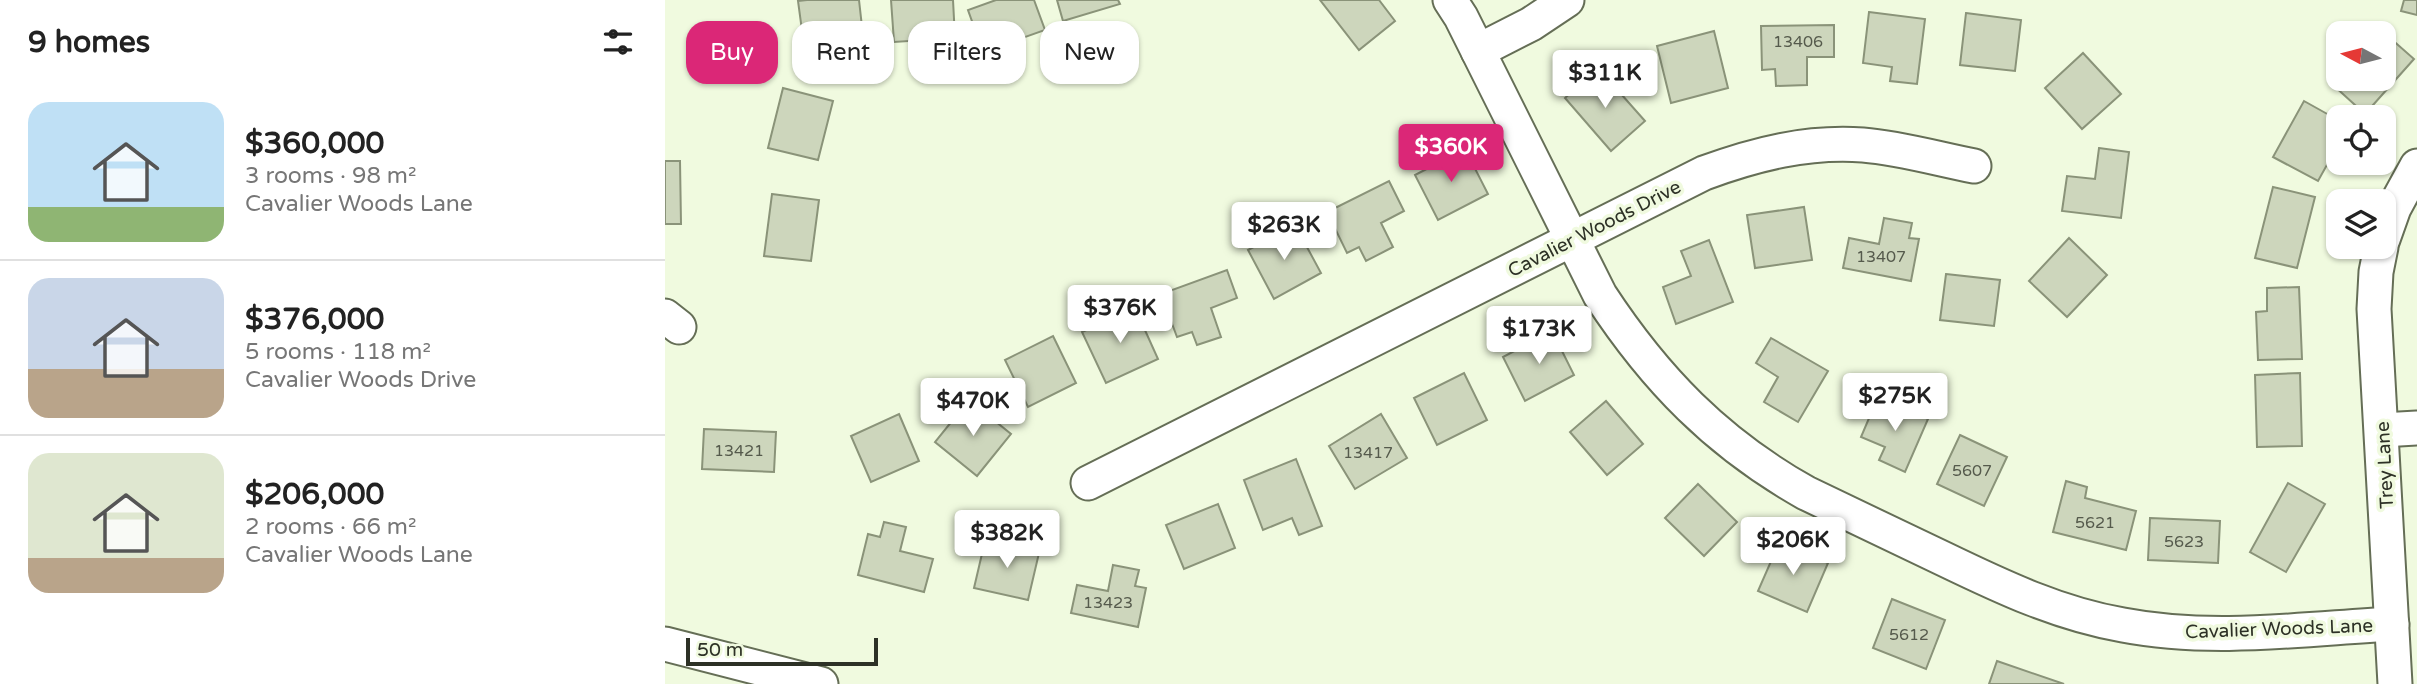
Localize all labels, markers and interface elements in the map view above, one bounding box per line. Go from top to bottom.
chip: Buy [686,21,778,84]
chip: Rent [792,21,894,84]
chip: Filters [908,21,1026,84]
chip: New [1040,21,1139,84]
north arrow [2326,21,2396,91]
map controls [2326,21,2396,259]
icon: filters [599,23,637,61]
text: 9 homes [28,24,150,61]
house number: 13406 [1773,32,1823,52]
pin: $311K [1556,50,1654,110]
text: $311K [1569,59,1641,87]
button: locate [2326,105,2396,175]
pin: $360K [1402,124,1500,184]
text: $360,000 [245,125,384,162]
icon: home [84,130,168,214]
text: $360K [1415,133,1487,161]
text: 3 rooms · 98 m² [245,162,416,190]
street label: Cavalier Woods Drive [1504,176,1685,282]
button: layers [2326,189,2396,259]
text: Cavalier Woods Lane [245,190,473,218]
pin: $263K [1235,202,1333,262]
text: $263K [1248,211,1320,239]
house number: 13407 [1856,247,1906,267]
pin: $376K [1071,286,1169,345]
text: $376K [1084,294,1156,322]
text: $376,000 [245,301,384,338]
icon: home [84,306,168,390]
pin: $173K [1490,306,1588,366]
text: $173K [1503,315,1575,343]
text: 5 rooms · 118 m² [245,338,431,366]
text: Cavalier Woods Drive [245,366,476,394]
pin: $275K [1846,374,1944,433]
pin: $470K [924,378,1022,438]
text: $275K [1859,382,1931,410]
text: $470K [937,387,1009,415]
street label: Trey Lane [2372,421,2398,509]
house number: 13421 [714,441,764,461]
house number: 13417 [1343,443,1393,463]
house number: 5607 [1952,461,1992,481]
text: $206,000 [245,476,384,513]
icon: home [84,481,168,565]
pin: $382K [958,510,1056,570]
text: 2 rooms · 66 m² [245,513,416,541]
house number: 5621 [2075,513,2115,533]
pin: $206K [1744,518,1842,577]
text: $382K [971,519,1043,547]
text: $206K [1757,526,1829,554]
house number: 5623 [2164,532,2204,552]
text: Cavalier Woods Lane [245,541,473,569]
house number: 13423 [1083,593,1133,613]
street label: Cavalier Woods Lane [2185,615,2373,643]
house number: 5612 [1889,625,1929,645]
scale bar [686,635,879,667]
text: 50 m [697,639,743,661]

